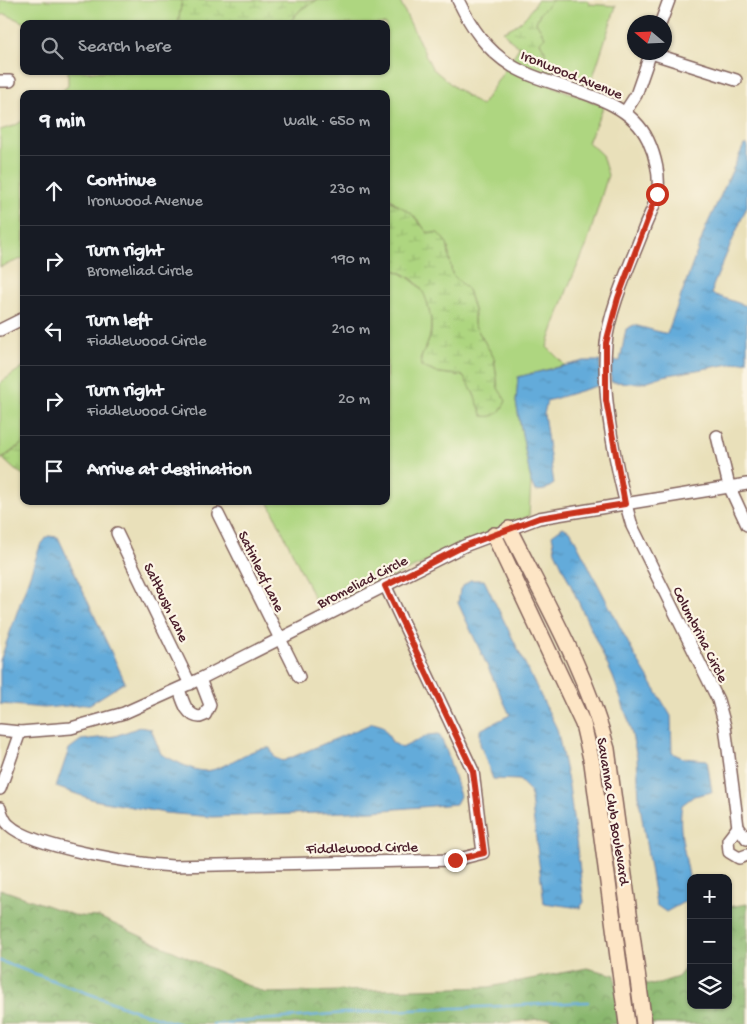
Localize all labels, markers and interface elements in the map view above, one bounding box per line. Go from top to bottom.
north arrow [627,15,672,60]
search box [20,20,390,75]
icon: search [38,34,66,62]
text: Search here [78,36,172,59]
street label: Ironwood Avenue [518,47,625,105]
text: 9 min [40,110,85,135]
text: Walk · 650 m [284,113,370,132]
text: Continue [87,170,156,193]
icon: ahead [40,177,68,205]
text: 230 m [330,181,370,200]
route start [646,183,669,206]
text: Ironwood Avenue [87,193,203,212]
text: Turn right [87,240,163,263]
icon: right [40,247,68,275]
text: 190 m [331,251,370,270]
text: Bromeliad Circle [87,263,193,282]
text: Turn left [87,310,151,333]
icon: left [40,317,68,345]
text: 210 m [331,321,370,340]
text: Fiddlewood Circle [87,333,206,352]
text: Turn right [87,380,163,403]
icon: right [40,387,68,415]
text: 20 m [338,391,370,410]
text: Fiddlewood Circle [87,403,206,422]
icon: arrive [40,457,68,485]
text: Arrive at destination [87,459,251,482]
street label: Satinleaf Lane [233,528,288,616]
street label: Bromeliad Circle [314,552,411,614]
street label: Saltbush Lane [138,561,192,645]
street label: Columbrina Circle [667,584,731,686]
street label: Savanna Club Boulevard [591,736,633,887]
street label: Fiddlewood Circle [305,839,418,859]
route end [444,849,467,872]
map controls [687,874,732,1009]
button: + [687,874,732,919]
button: − [687,919,732,964]
button: layers [687,964,732,1009]

